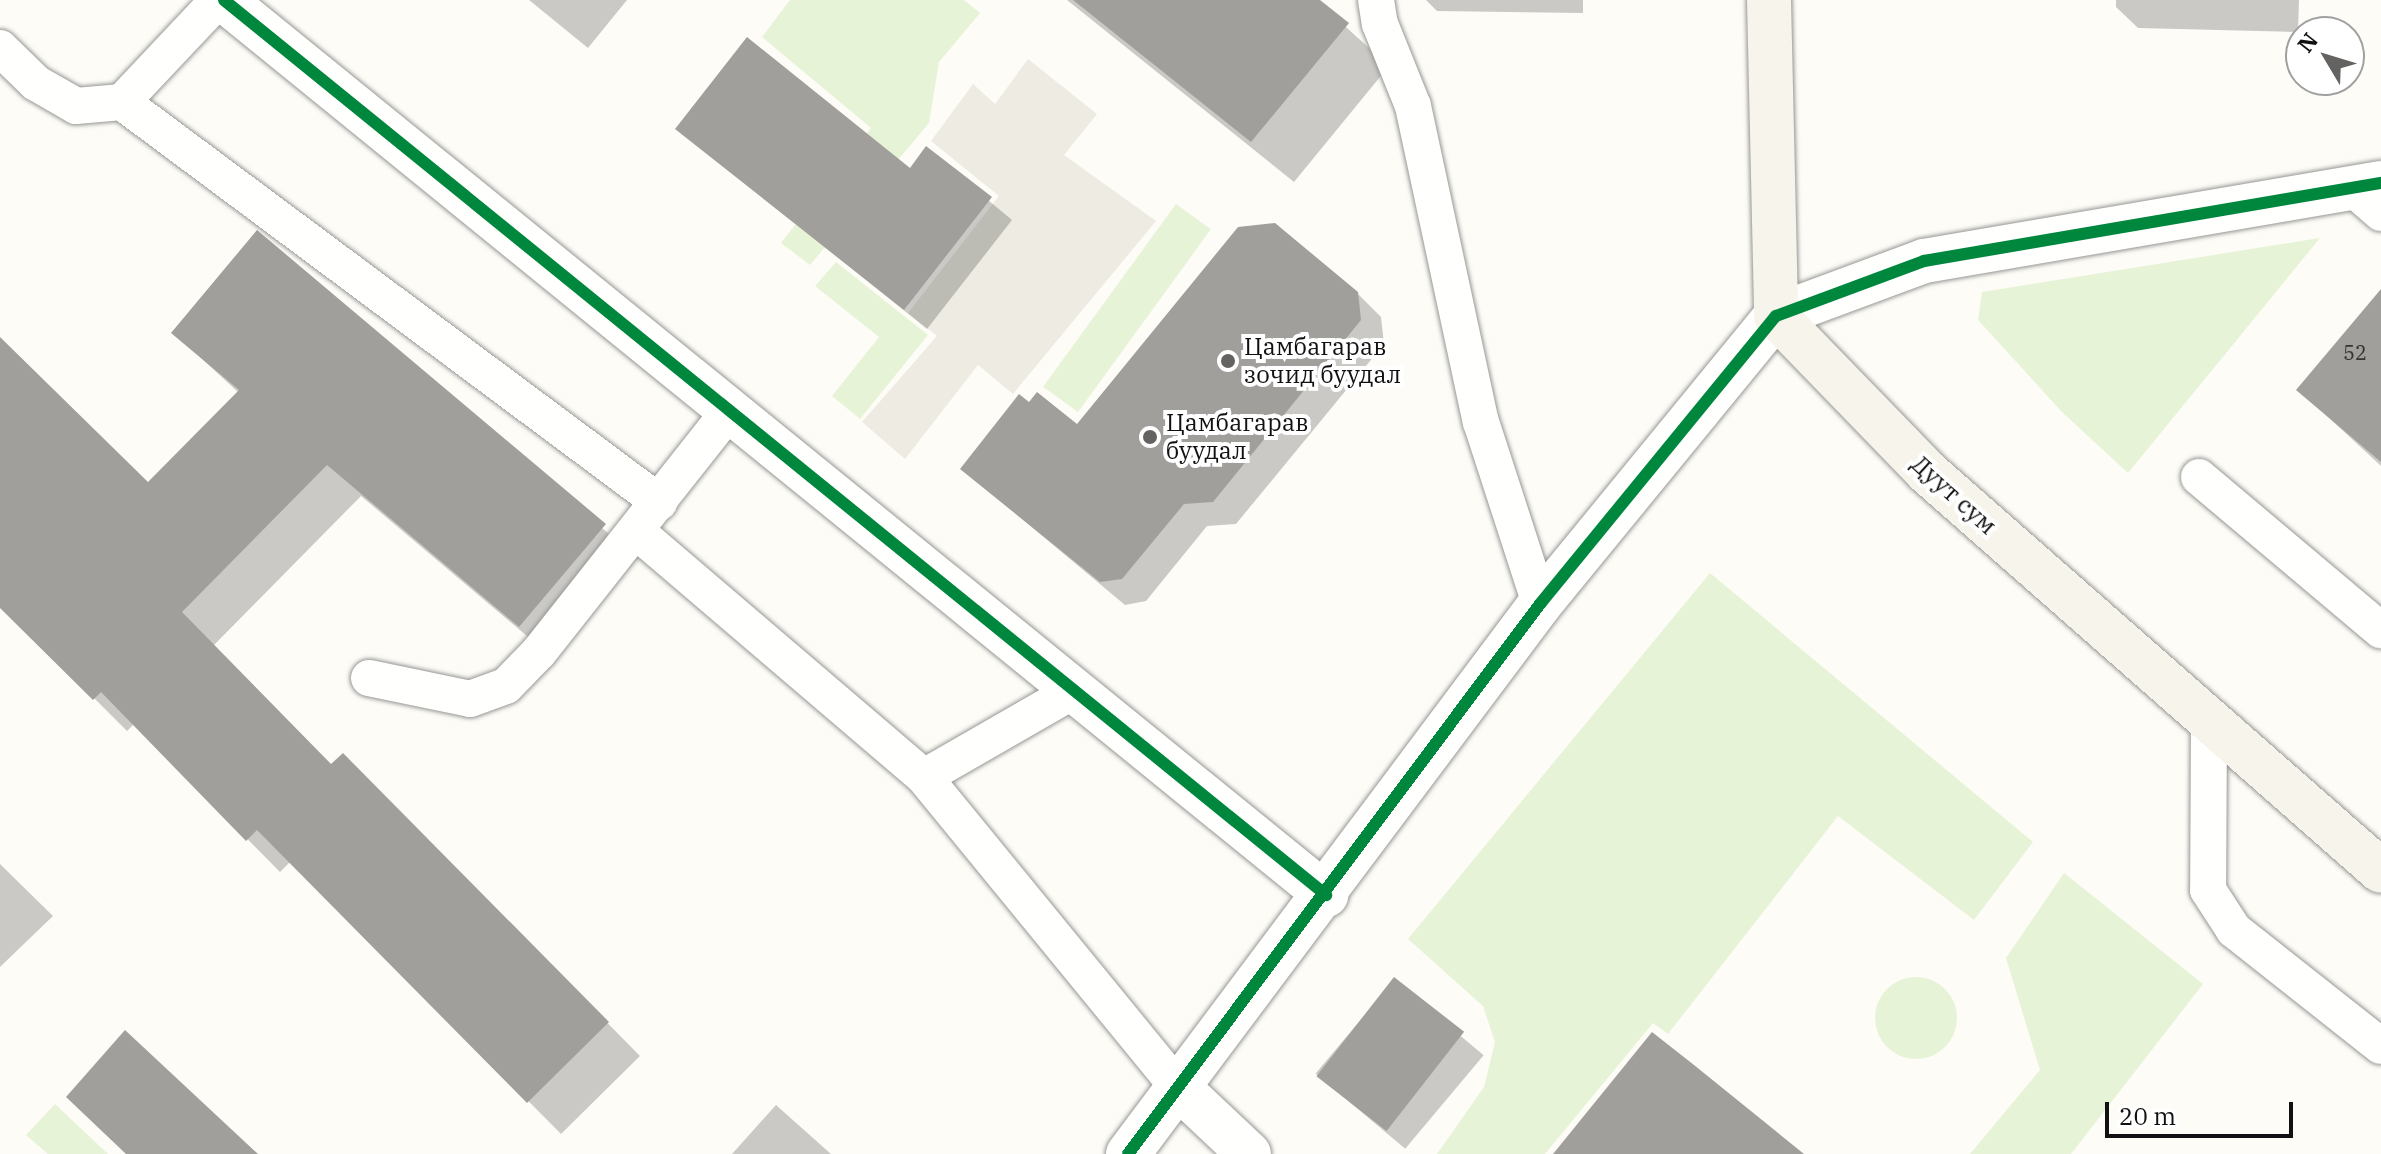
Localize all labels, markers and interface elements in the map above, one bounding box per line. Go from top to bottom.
north arrow [2285,16,2365,96]
text: N [2290,26,2324,58]
place label: Цамбагарав зочид буудал [1244,333,1401,389]
house number: 52 [2343,340,2367,364]
marker: Цамбагарав зочид буудал [1219,352,1237,370]
place label: Цамбагарав буудал [1166,409,1309,465]
marker: Цамбагарав буудал [1141,428,1159,446]
street label: Дуут сум [1906,449,2002,541]
scale bar [2109,1086,2297,1136]
text: 20 m [2119,1100,2176,1132]

